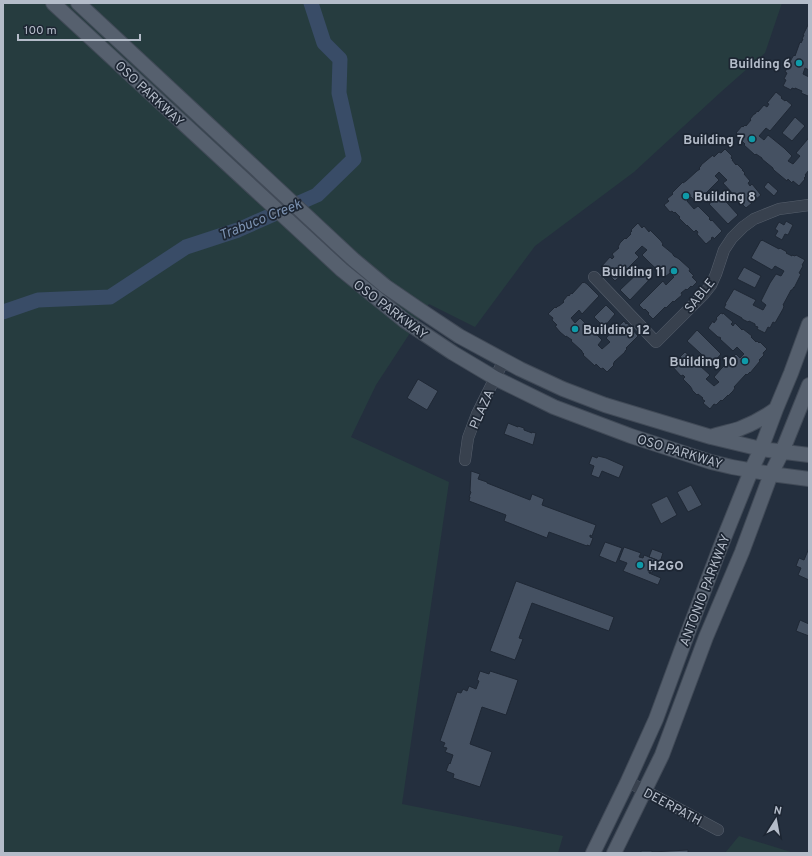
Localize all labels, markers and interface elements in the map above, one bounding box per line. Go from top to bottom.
scale bar [18,16,140,42]
text: 100 m [24,23,57,39]
place label: Building 6 [729,57,791,73]
street label: OSO PARKWAY [111,58,187,131]
marker: Building 6 [794,58,804,68]
place label: Building 7 [683,133,744,149]
marker: Building 7 [747,134,757,144]
place label: Building 8 [694,190,756,206]
marker: Building 8 [681,191,691,201]
water label: Trabuco Creek [217,196,305,245]
place label: Building 11 [602,265,666,281]
marker: Building 11 [669,266,679,276]
street label: SABLE [682,276,719,317]
street label: OSO PARKWAY [350,278,430,344]
place label: Building 12 [583,323,650,339]
marker: Building 12 [570,324,580,334]
place label: Building 10 [669,355,737,371]
marker: Building 10 [740,356,750,366]
street label: PLAZA [467,387,499,432]
street label: OSO PARKWAY [635,432,724,474]
street label: ANTONIO PARKWAY [677,533,735,649]
place label: H2GO [648,559,684,575]
marker: H2GO [635,560,645,570]
street label: DEERPATH [640,786,704,830]
north arrow [756,800,796,840]
text: N [773,804,783,819]

